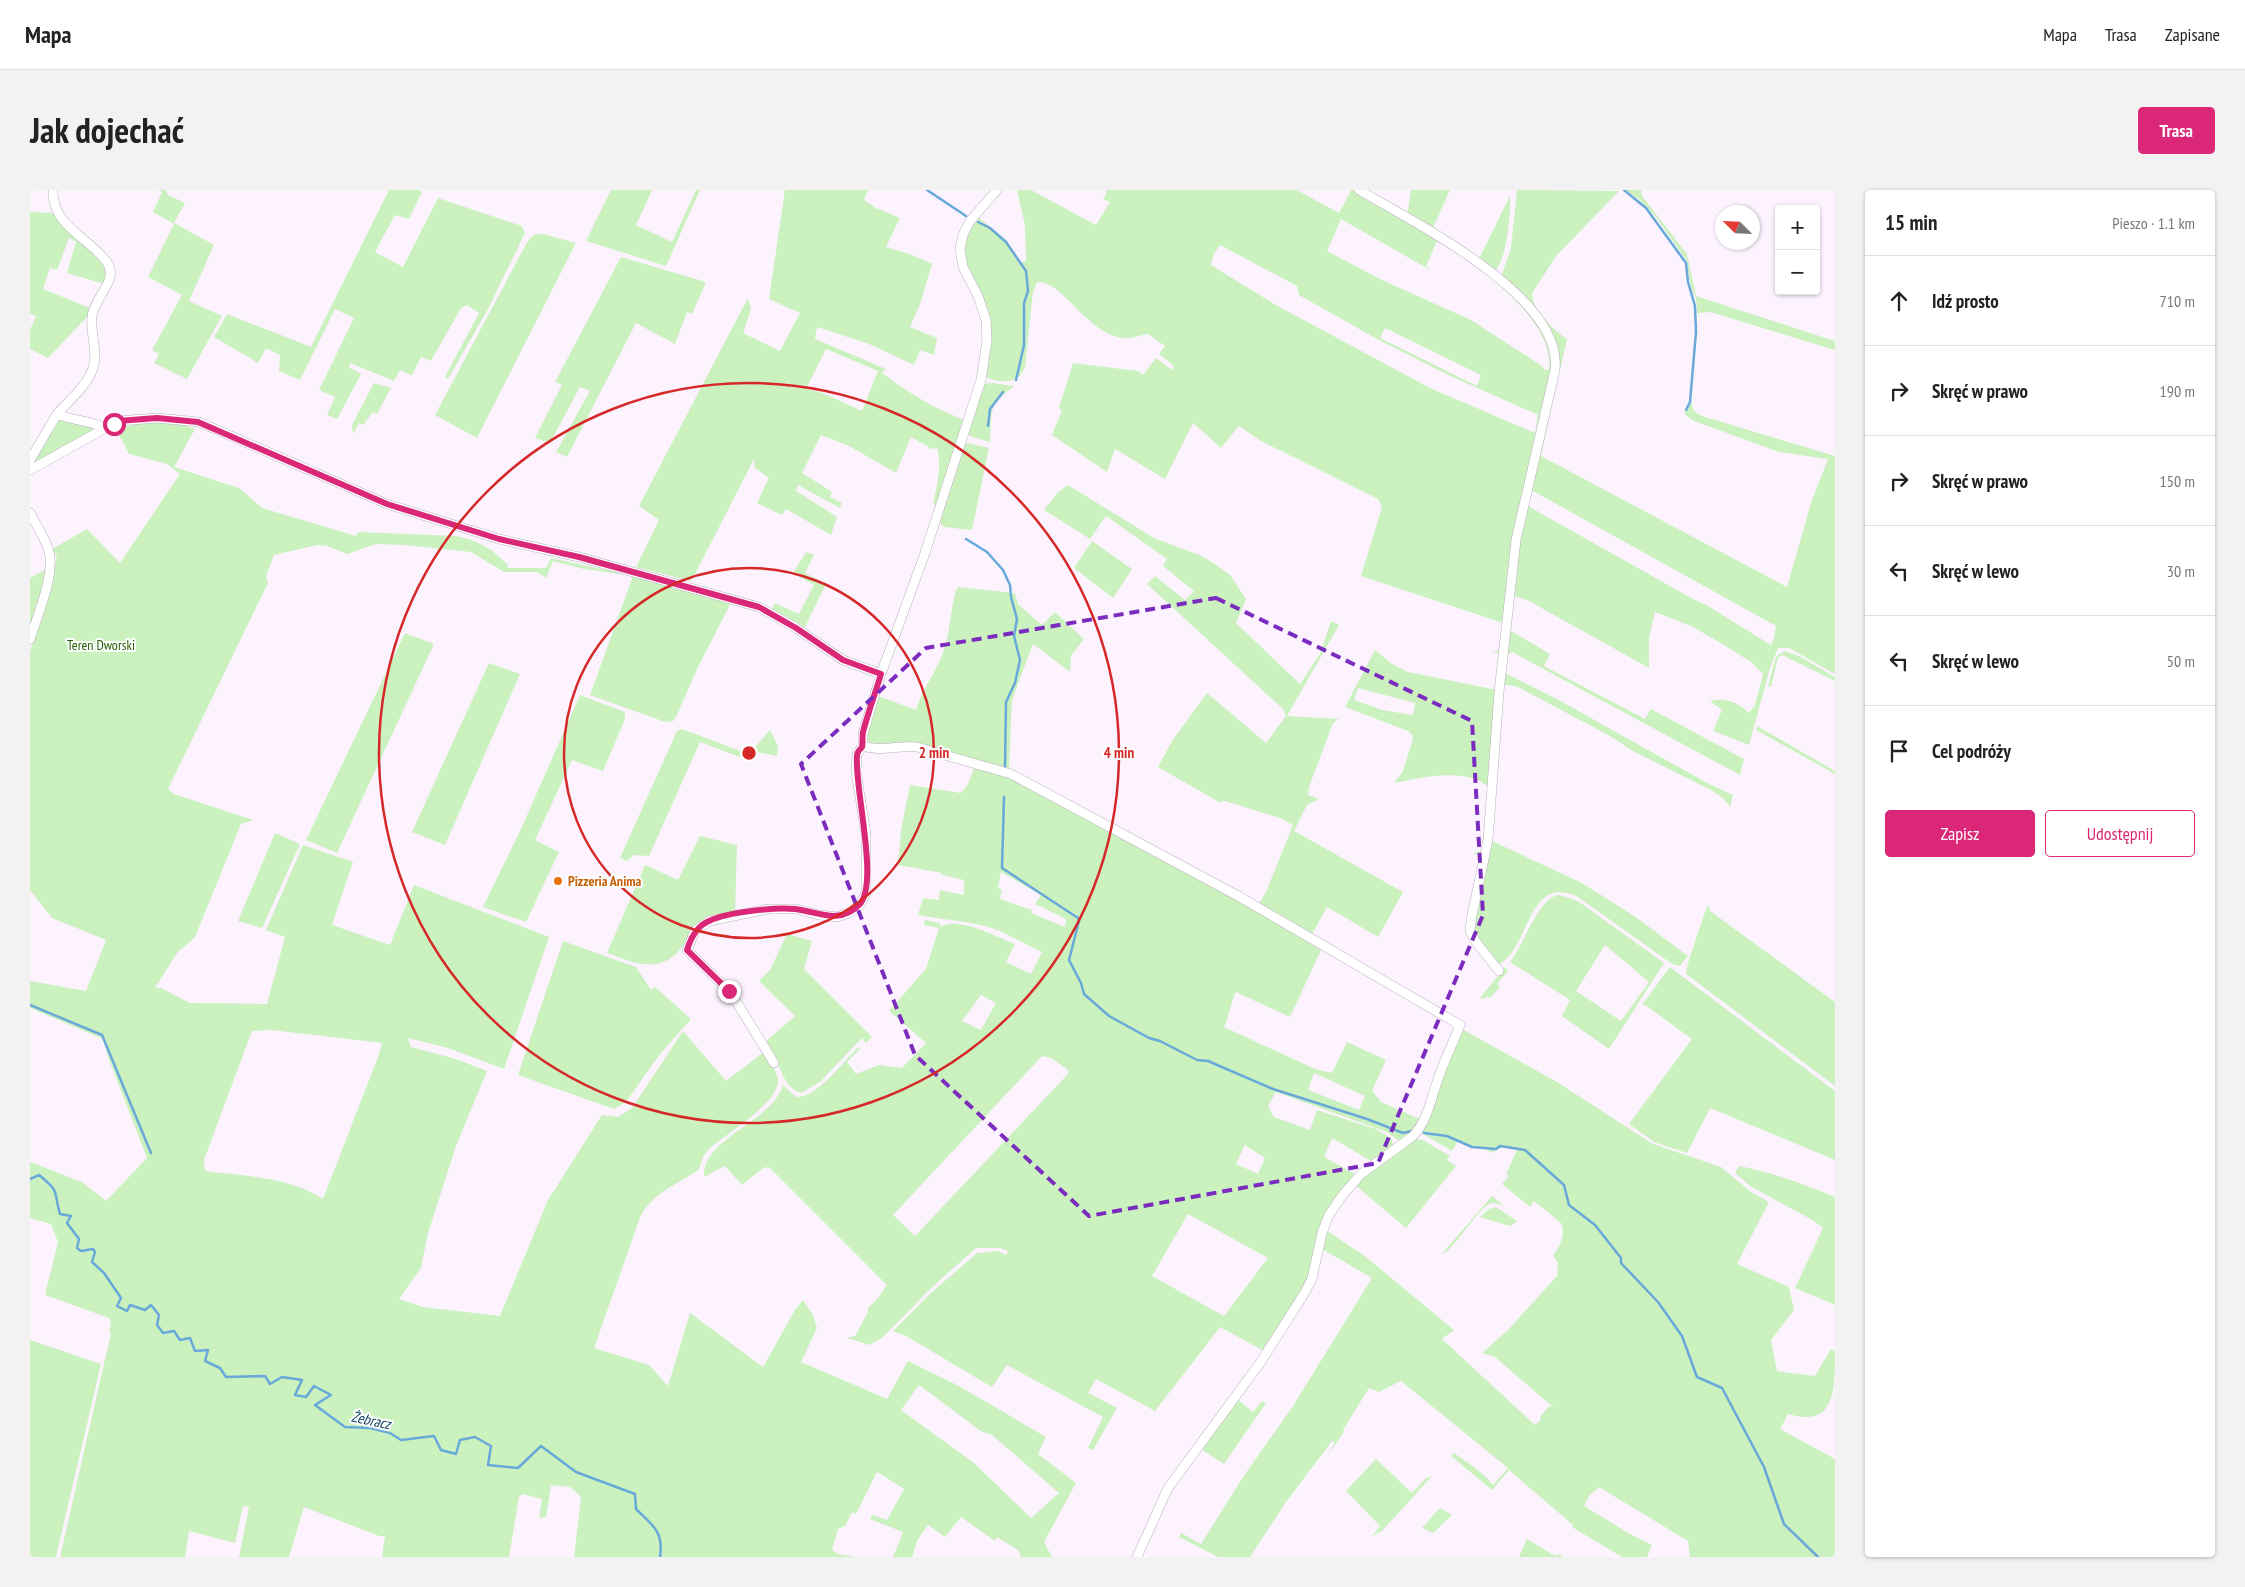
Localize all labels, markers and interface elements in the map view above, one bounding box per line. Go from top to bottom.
text: Mapa [25,19,72,50]
text: Mapa [2043,23,2077,46]
text: Trasa [2105,23,2137,46]
text: Zapisane [2165,23,2220,46]
text: Jak dojechać [30,107,184,153]
button: Trasa [2138,107,2215,154]
north arrow [1715,205,1760,250]
map controls [1775,205,1820,295]
button: + [1775,205,1820,250]
text: 15 min [1885,209,1937,236]
text: Pieszo · 1.1 km [2112,213,2195,233]
button: − [1775,250,1820,295]
icon: ahead [1885,287,1913,315]
text: Idź prosto [1932,289,1999,313]
text: 710 m [2160,291,2195,311]
icon: right [1885,377,1913,405]
text: Skręć w prawo [1932,379,2028,403]
text: 190 m [2160,381,2195,401]
route start [103,413,126,436]
icon: right [1885,467,1913,495]
text: Skręć w prawo [1932,469,2028,493]
text: 150 m [2160,471,2195,491]
icon: left [1885,557,1913,585]
text: Skręć w lewo [1932,559,2019,583]
text: 30 m [2167,561,2195,581]
park label: Teren Dworski [67,636,135,654]
icon: left [1885,647,1913,675]
text: Skręć w lewo [1932,649,2019,673]
text: 50 m [2167,651,2195,671]
icon: arrive [1885,737,1913,765]
text: Cel podróży [1932,739,2011,763]
text: 2 min [919,743,949,762]
text: 4 min [1104,743,1134,762]
centre of rings [740,744,758,762]
button: Zapisz [1885,810,2035,857]
button: Udostępnij [2045,810,2195,857]
place label: Pizzeria Anima [568,872,642,890]
marker: Pizzeria Anima [552,875,564,887]
route end [718,980,741,1003]
water label: Żebracz [350,1407,394,1434]

